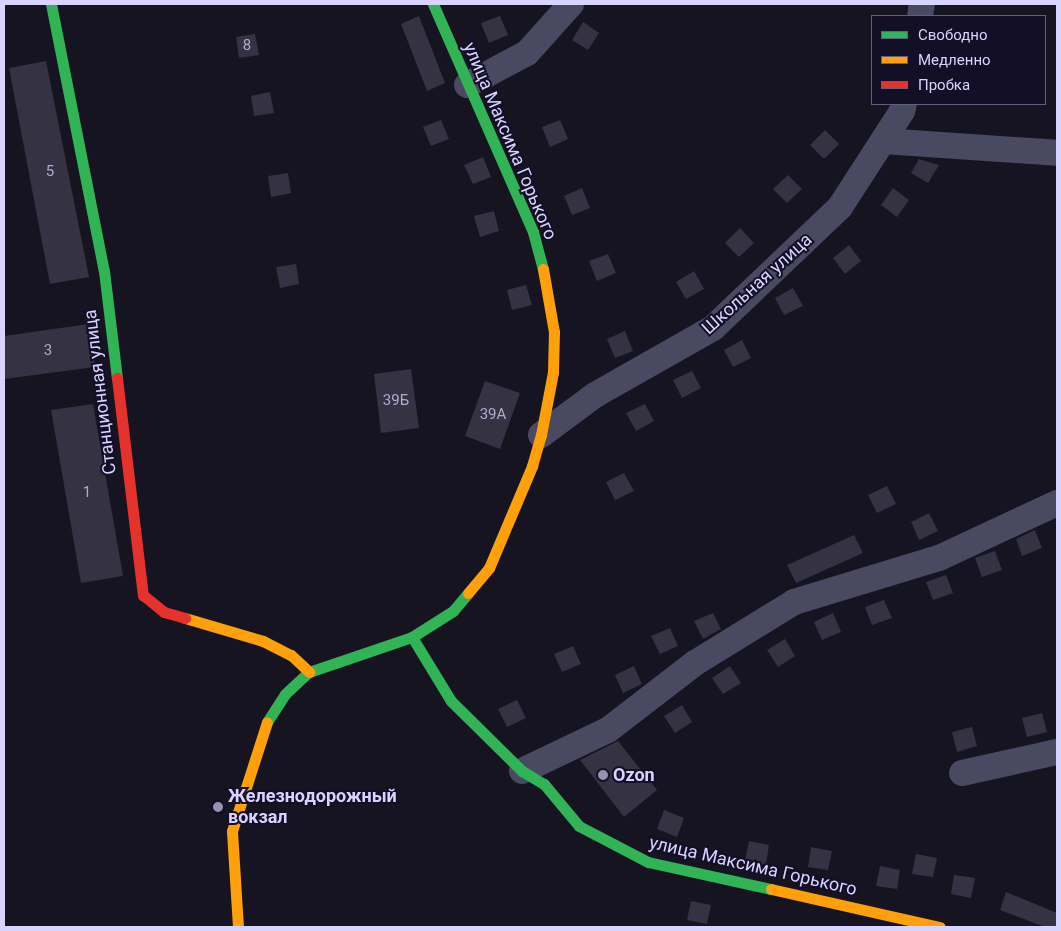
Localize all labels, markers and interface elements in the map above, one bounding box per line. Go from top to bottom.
legend [871,15,1046,105]
text: Свободно [918,26,987,44]
house number: 8 [243,37,251,55]
street label: улица Максима Горького [459,39,561,243]
text: Медленно [918,51,991,69]
text: Пробка [918,76,970,94]
house number: 5 [46,163,54,181]
street label: Школьная улица [697,229,817,339]
street label: Станционная улица [79,308,121,476]
house number: 3 [44,342,52,360]
house number: 39Б [383,392,409,410]
house number: 39А [480,406,506,424]
house number: 1 [83,484,91,502]
place label: Ozon [613,764,655,786]
marker: Ozon [597,769,609,781]
place label: Железнодорожный вокзал [228,786,397,829]
marker: Железнодорожный вокзал [212,801,224,813]
street label: улица Максима Горького [647,832,859,900]

